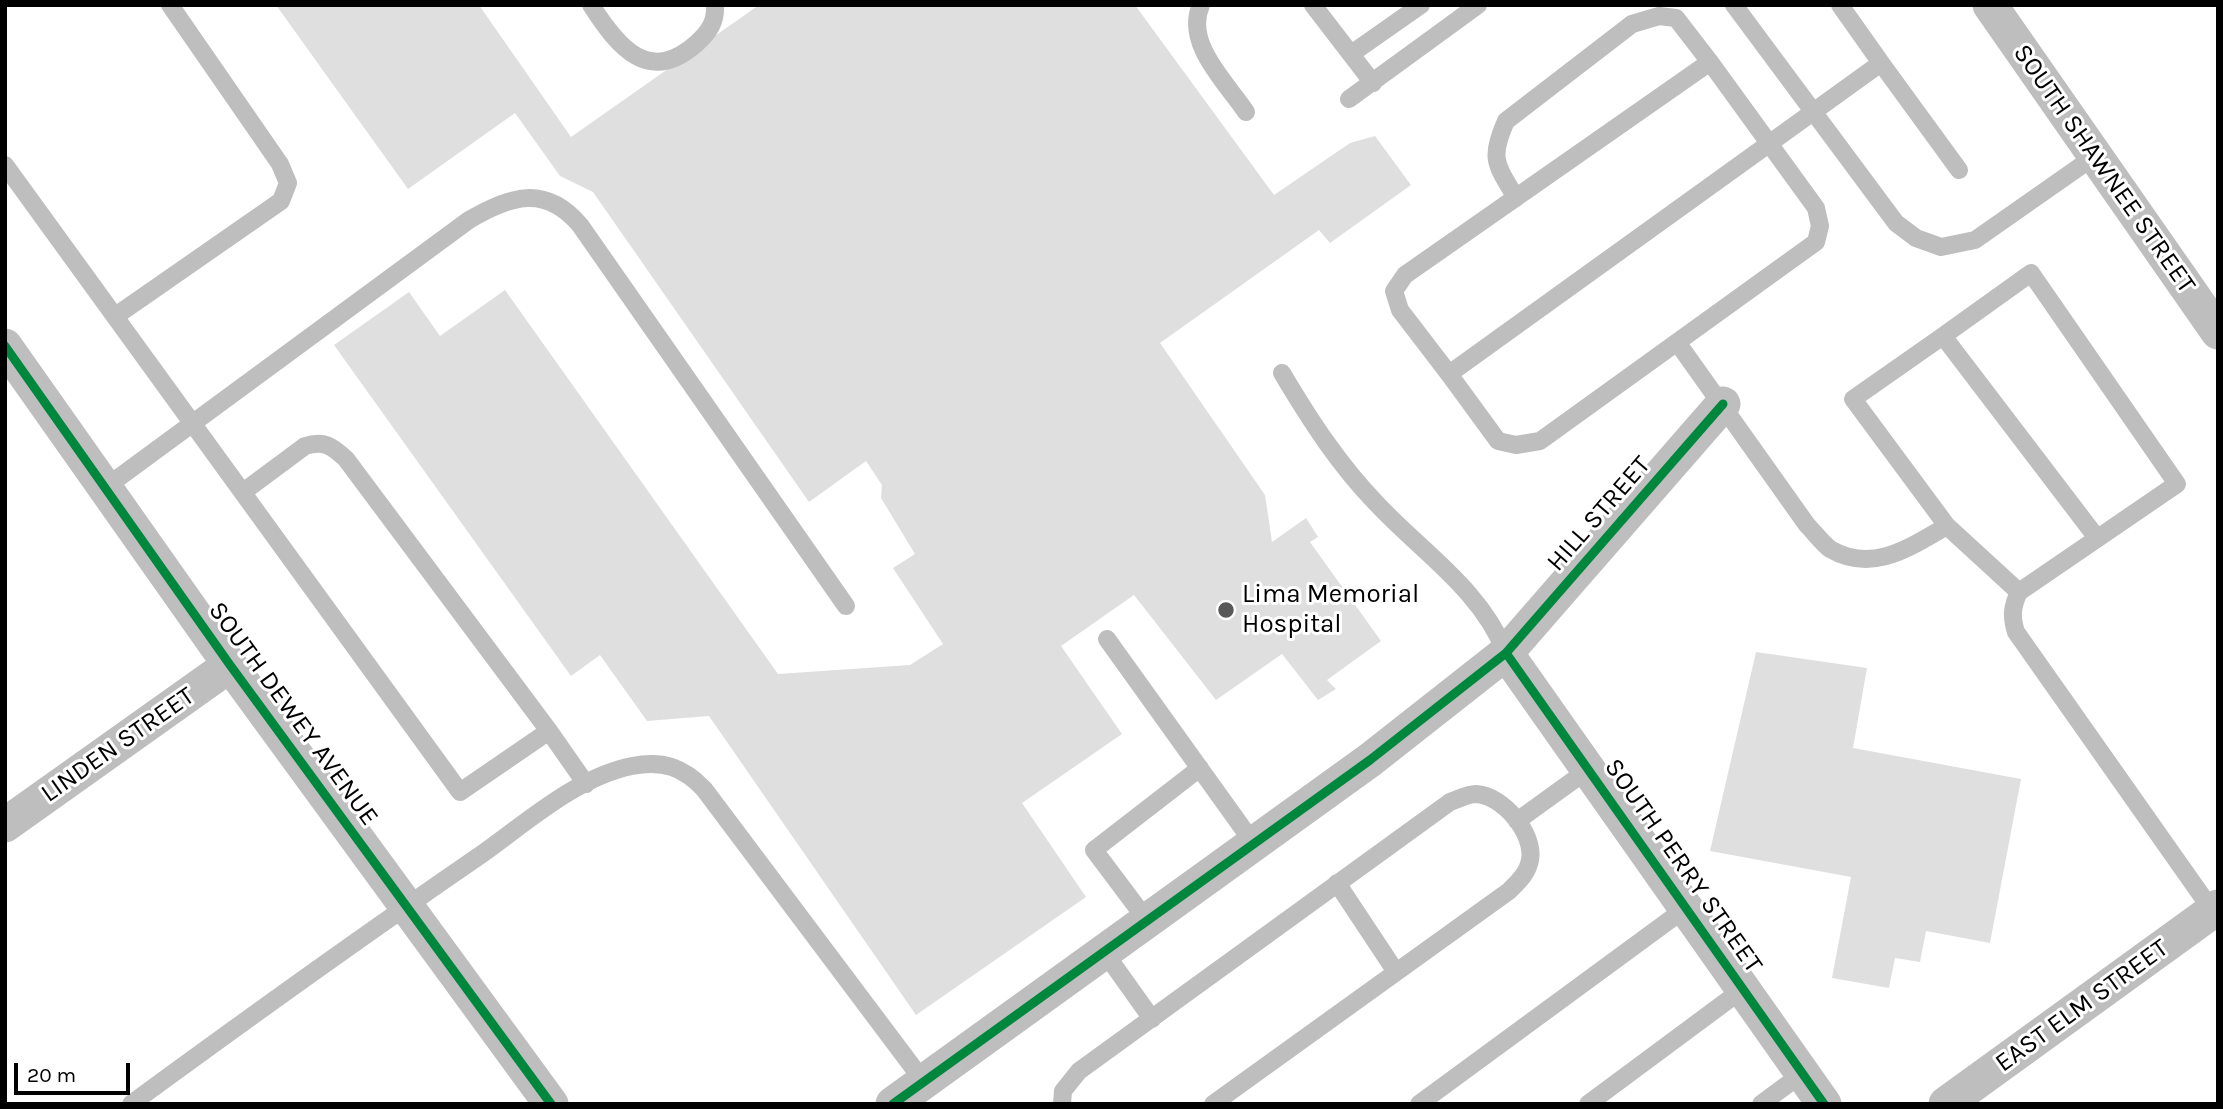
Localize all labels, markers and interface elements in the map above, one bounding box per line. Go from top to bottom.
street label: SOUTH SHAWNEE STREET [2006,39,2202,299]
street label: HILL STREET [1541,450,1657,578]
place label: Lima Memorial Hospital [1242,579,1419,640]
street label: SOUTH DEWEY AVENUE [201,596,385,832]
marker: Lima Memorial Hospital [1216,600,1236,620]
street label: LINDEN STREET [35,681,201,809]
street label: SOUTH PERRY STREET [1597,753,1769,979]
street label: EAST ELM STREET [1989,933,2175,1079]
scale bar [18,1050,133,1094]
text: 20 m [27,1063,76,1087]

